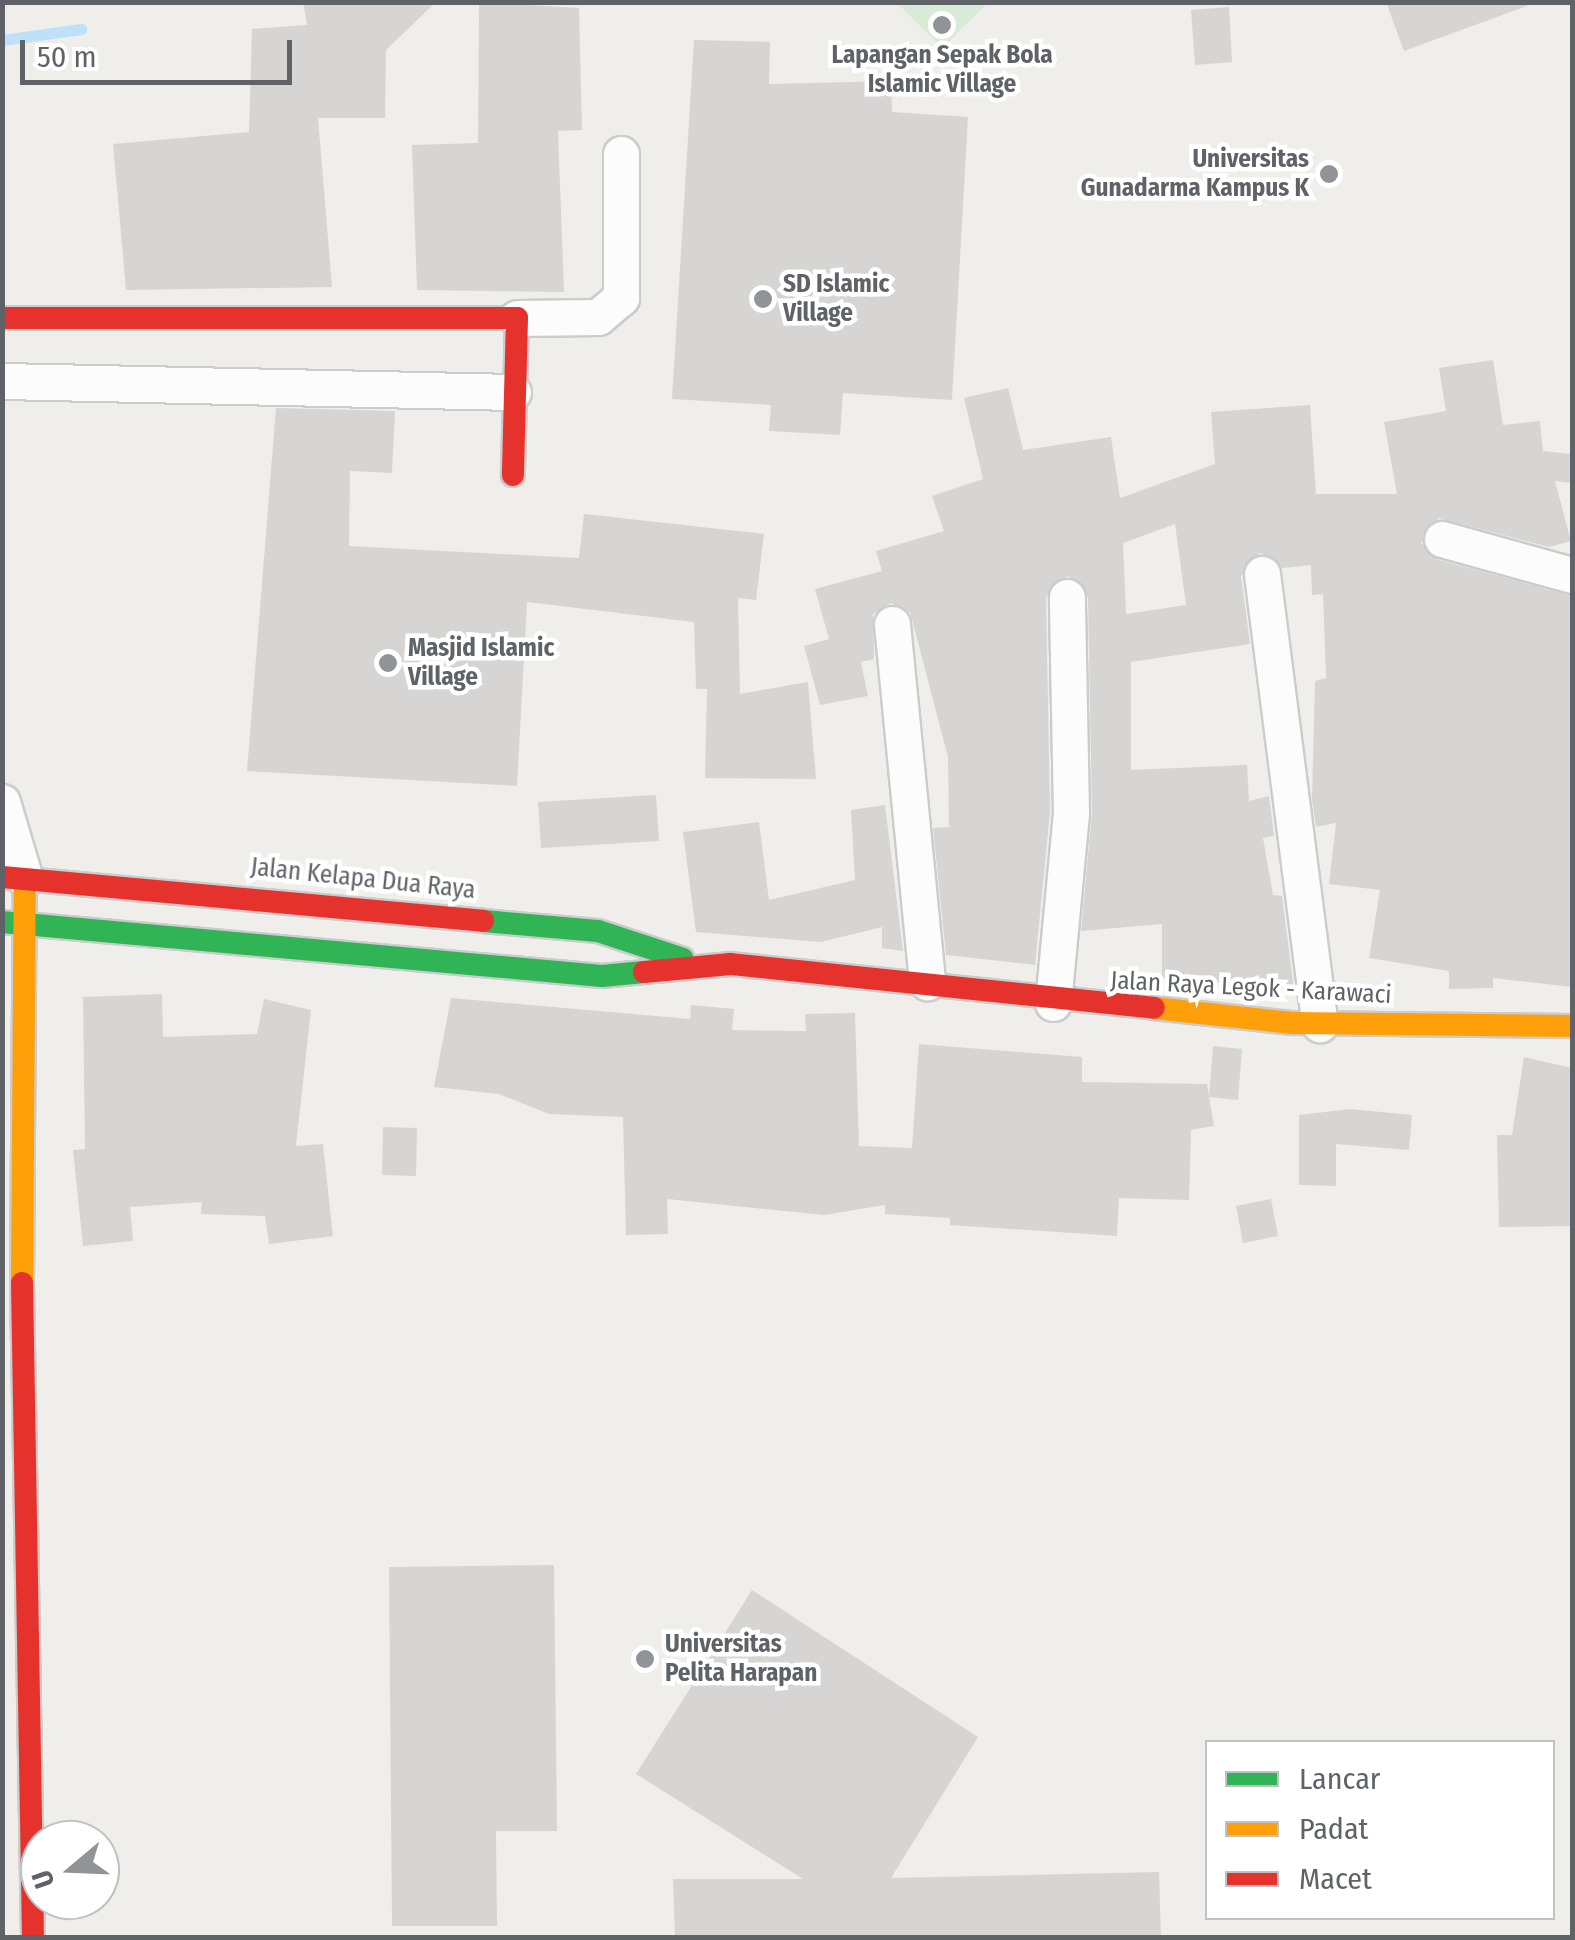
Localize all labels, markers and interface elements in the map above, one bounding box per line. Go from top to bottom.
marker: Lapangan Sepak Bola Islamic Village [931,14,953,36]
scale bar [25,20,298,82]
text: 50 m [37,39,97,75]
place label: Lapangan Sepak Bola Islamic Village [831,41,1053,100]
place label: Universitas Gunadarma Kampus K [1081,145,1309,204]
marker: Universitas Gunadarma Kampus K [1318,163,1340,185]
place label: SD Islamic Village [783,270,889,329]
marker: SD Islamic Village [752,288,774,310]
place label: Masjid Islamic Village [408,634,554,693]
marker: Masjid Islamic Village [377,652,399,674]
street label: Jalan Kelapa Dua Raya [249,852,477,906]
street label: Jalan Raya Legok - Karawaci [1110,966,1392,1010]
place label: Universitas Pelita Harapan [665,1630,817,1689]
marker: Universitas Pelita Harapan [634,1648,656,1670]
legend [1205,1740,1555,1920]
text: Lancar [1299,1761,1380,1797]
text: Padat [1299,1811,1368,1847]
north arrow [20,1820,120,1920]
text: Macet [1299,1861,1372,1897]
text: U [25,1866,61,1892]

